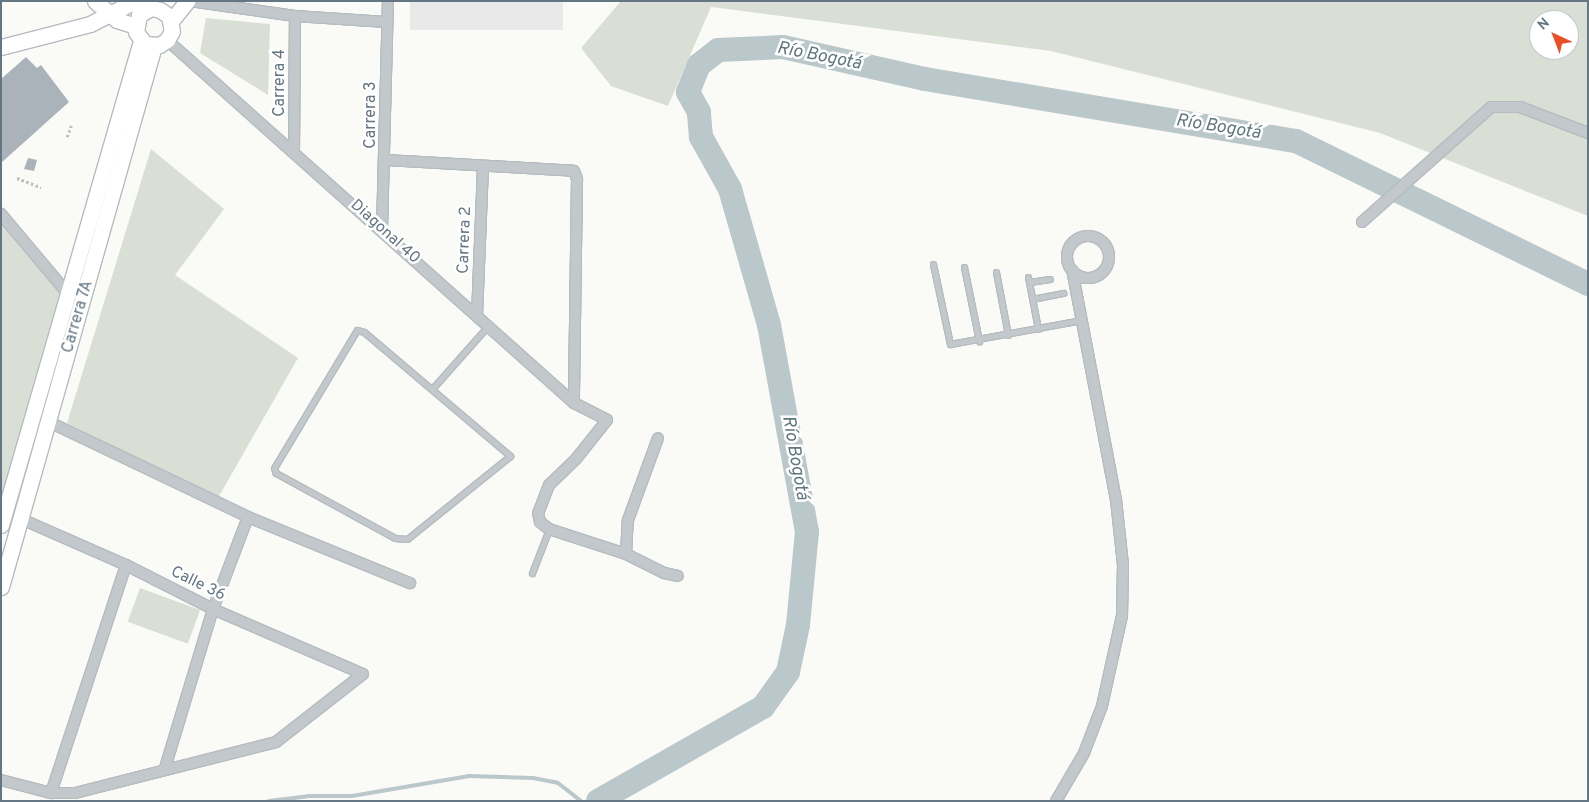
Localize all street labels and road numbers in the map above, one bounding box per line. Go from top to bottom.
street label: Carrera 4 [270,49,290,117]
street label: Carrera 3 [361,81,381,149]
street label: Diagonal 40 [346,196,424,268]
street label: Carrera 2 [454,206,476,274]
street label: Carrera 7A [58,278,98,356]
street label: Calle 36 [167,563,229,605]

